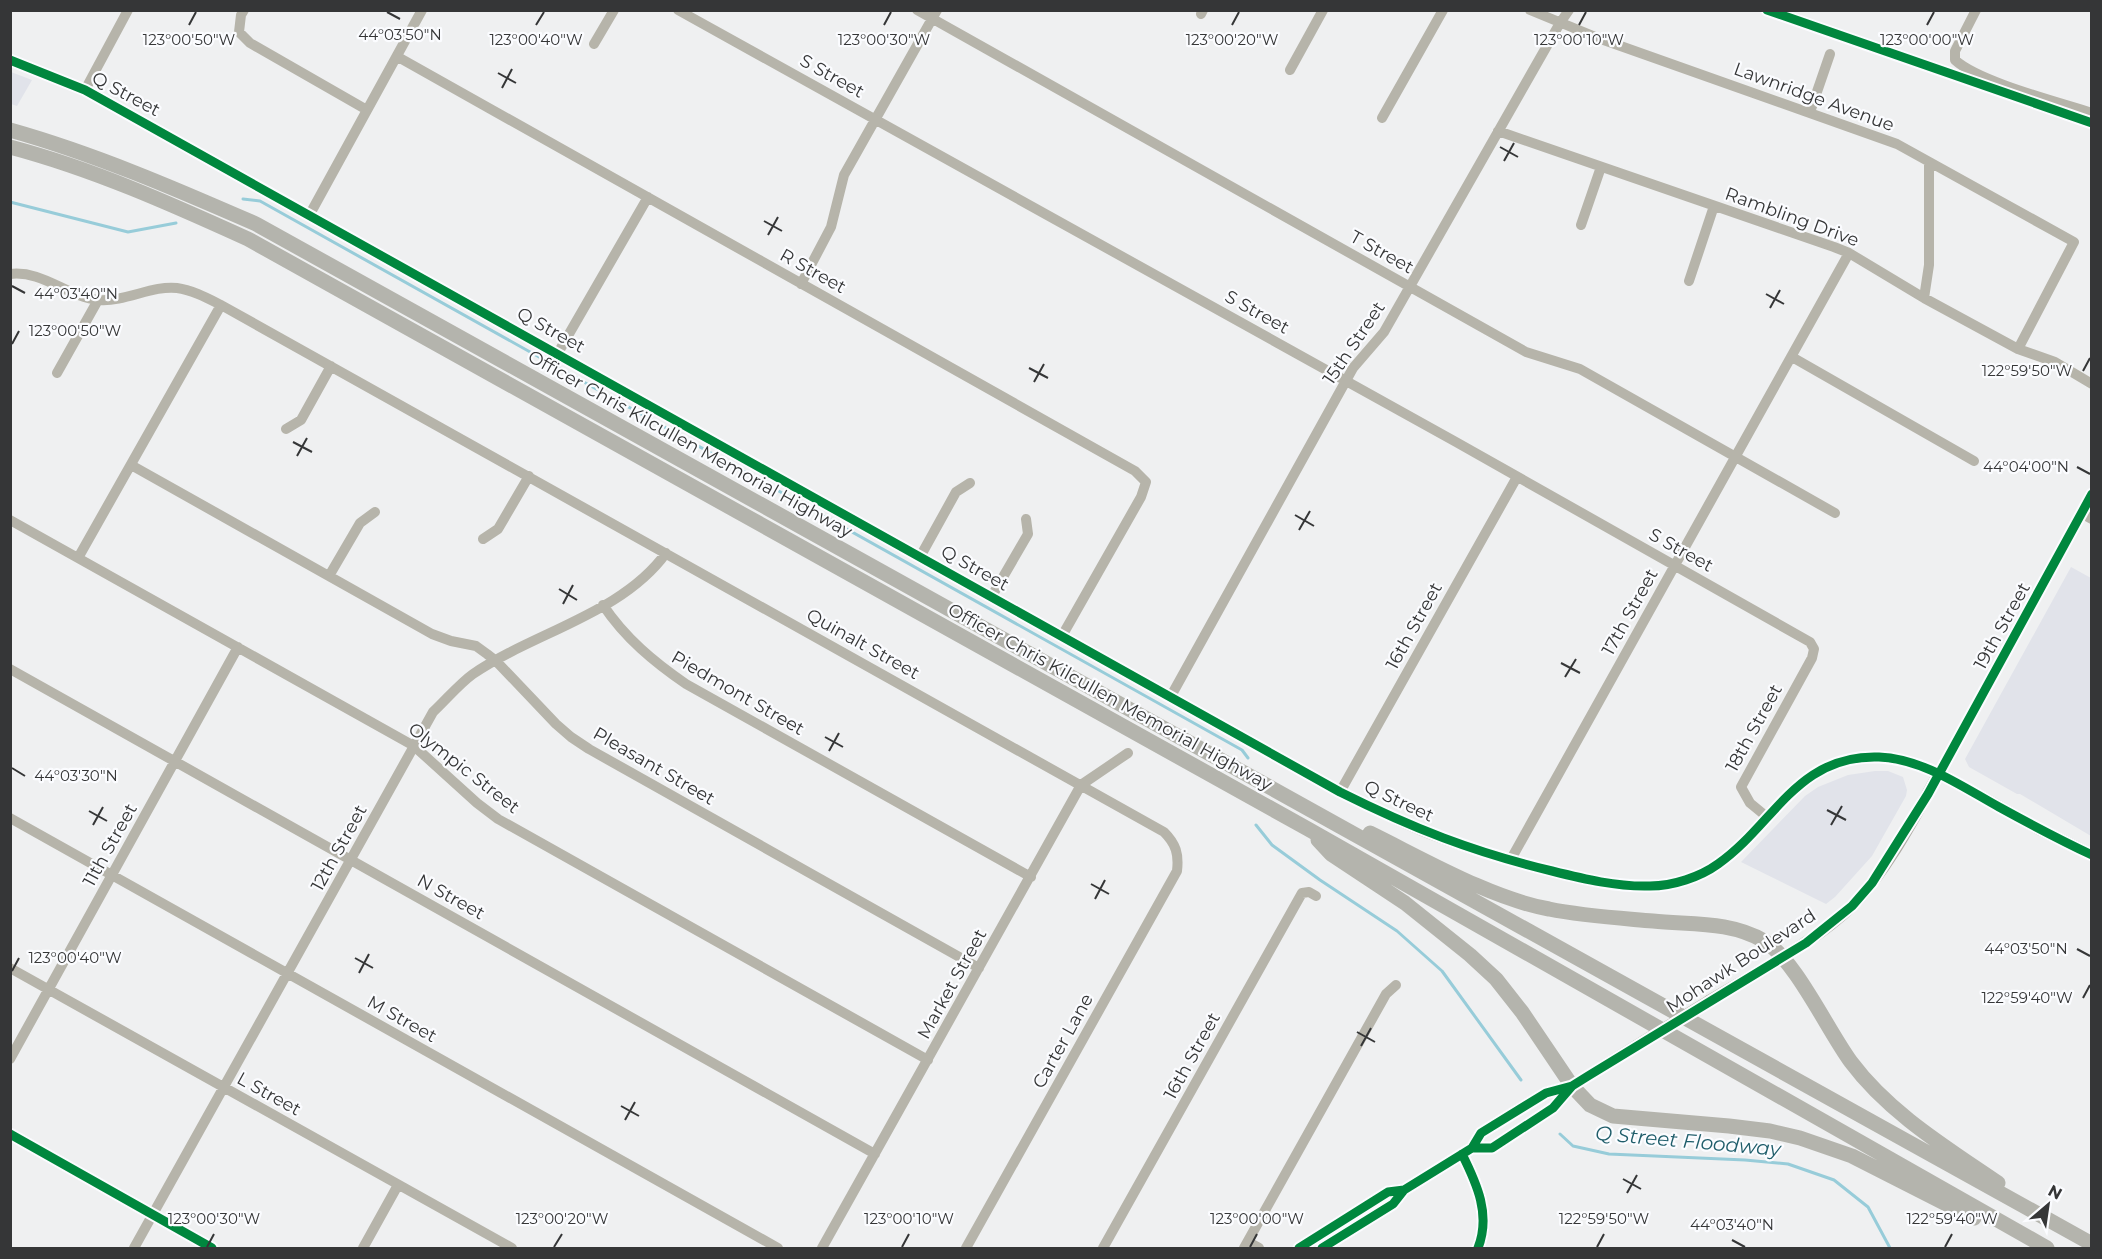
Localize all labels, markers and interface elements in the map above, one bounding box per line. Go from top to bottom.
text: 44°03'50"N [358,25,442,44]
text: 123°00'50"W [143,30,236,49]
text: 123°00'40"W [489,30,583,49]
text: 123°00'30"W [838,30,931,49]
text: 123°00'20"W [1186,30,1279,49]
text: 123°00'10"W [1534,30,1624,49]
text: 123°00'00"W [1880,30,1974,49]
street label: S Street [796,49,868,103]
street label: Lawnridge Avenue [1731,58,1897,136]
street label: Q Street [88,67,164,121]
street label: Rambling Drive [1722,183,1862,251]
street label: T Street [1346,226,1418,278]
street label: R Street [776,244,850,298]
text: 44°03'40"N [34,284,118,303]
street label: S Street [1221,285,1293,339]
street label: 15th Street [1318,297,1390,389]
street label: Q Street [513,302,589,358]
text: 123°00'50"W [29,321,122,340]
street label: Officer Chris Kilcullen Memorial Highway [524,345,856,543]
text: 122°59'50"W [1982,361,2073,380]
text: 44°04'00"N [1983,457,2069,476]
street label: S Street [1645,523,1717,577]
street label: Q Street [937,540,1013,596]
street label: 17th Street [1597,565,1663,659]
street label: 16th Street [1381,579,1447,673]
street label: 19th Street [1969,579,2035,673]
street label: Officer Chris Kilcullen Memorial Highway [944,598,1276,796]
street label: Quinalt Street [803,604,923,684]
street label: Piedmont Street [668,646,808,740]
street label: 18th Street [1721,680,1787,776]
street label: Olympic Street [404,718,524,818]
street label: Pleasant Street [589,722,719,810]
text: 44°03'30"N [34,766,118,785]
street label: Q Street [1361,775,1437,827]
street label: 11th Street [78,800,142,890]
street label: 12th Street [306,801,372,895]
street label: N Street [413,869,489,925]
street label: Mohawk Boulevard [1662,904,1820,1018]
street label: Market Street [913,925,991,1043]
text: 44°03'50"N [1984,939,2068,958]
text: 123°00'40"W [28,948,122,967]
text: 122°59'40"W [1981,988,2073,1007]
street label: Carter Lane [1028,990,1098,1092]
street label: M Street [363,991,441,1047]
street label: 16th Street [1159,1009,1225,1103]
street label: L Street [233,1067,305,1121]
water label: Q Street Floodway [1594,1121,1783,1161]
north arrow [2018,1175,2078,1235]
text: N [2045,1181,2065,1204]
text: 123°00'30"W [168,1209,261,1228]
text: 123°00'20"W [516,1209,609,1228]
text: 123°00'10"W [864,1209,954,1228]
text: 123°00'00"W [1210,1209,1304,1228]
text: 122°59'50"W [1559,1209,1650,1228]
text: 122°59'40"W [1906,1209,1998,1228]
text: 44°03'40"N [1690,1215,1774,1234]

